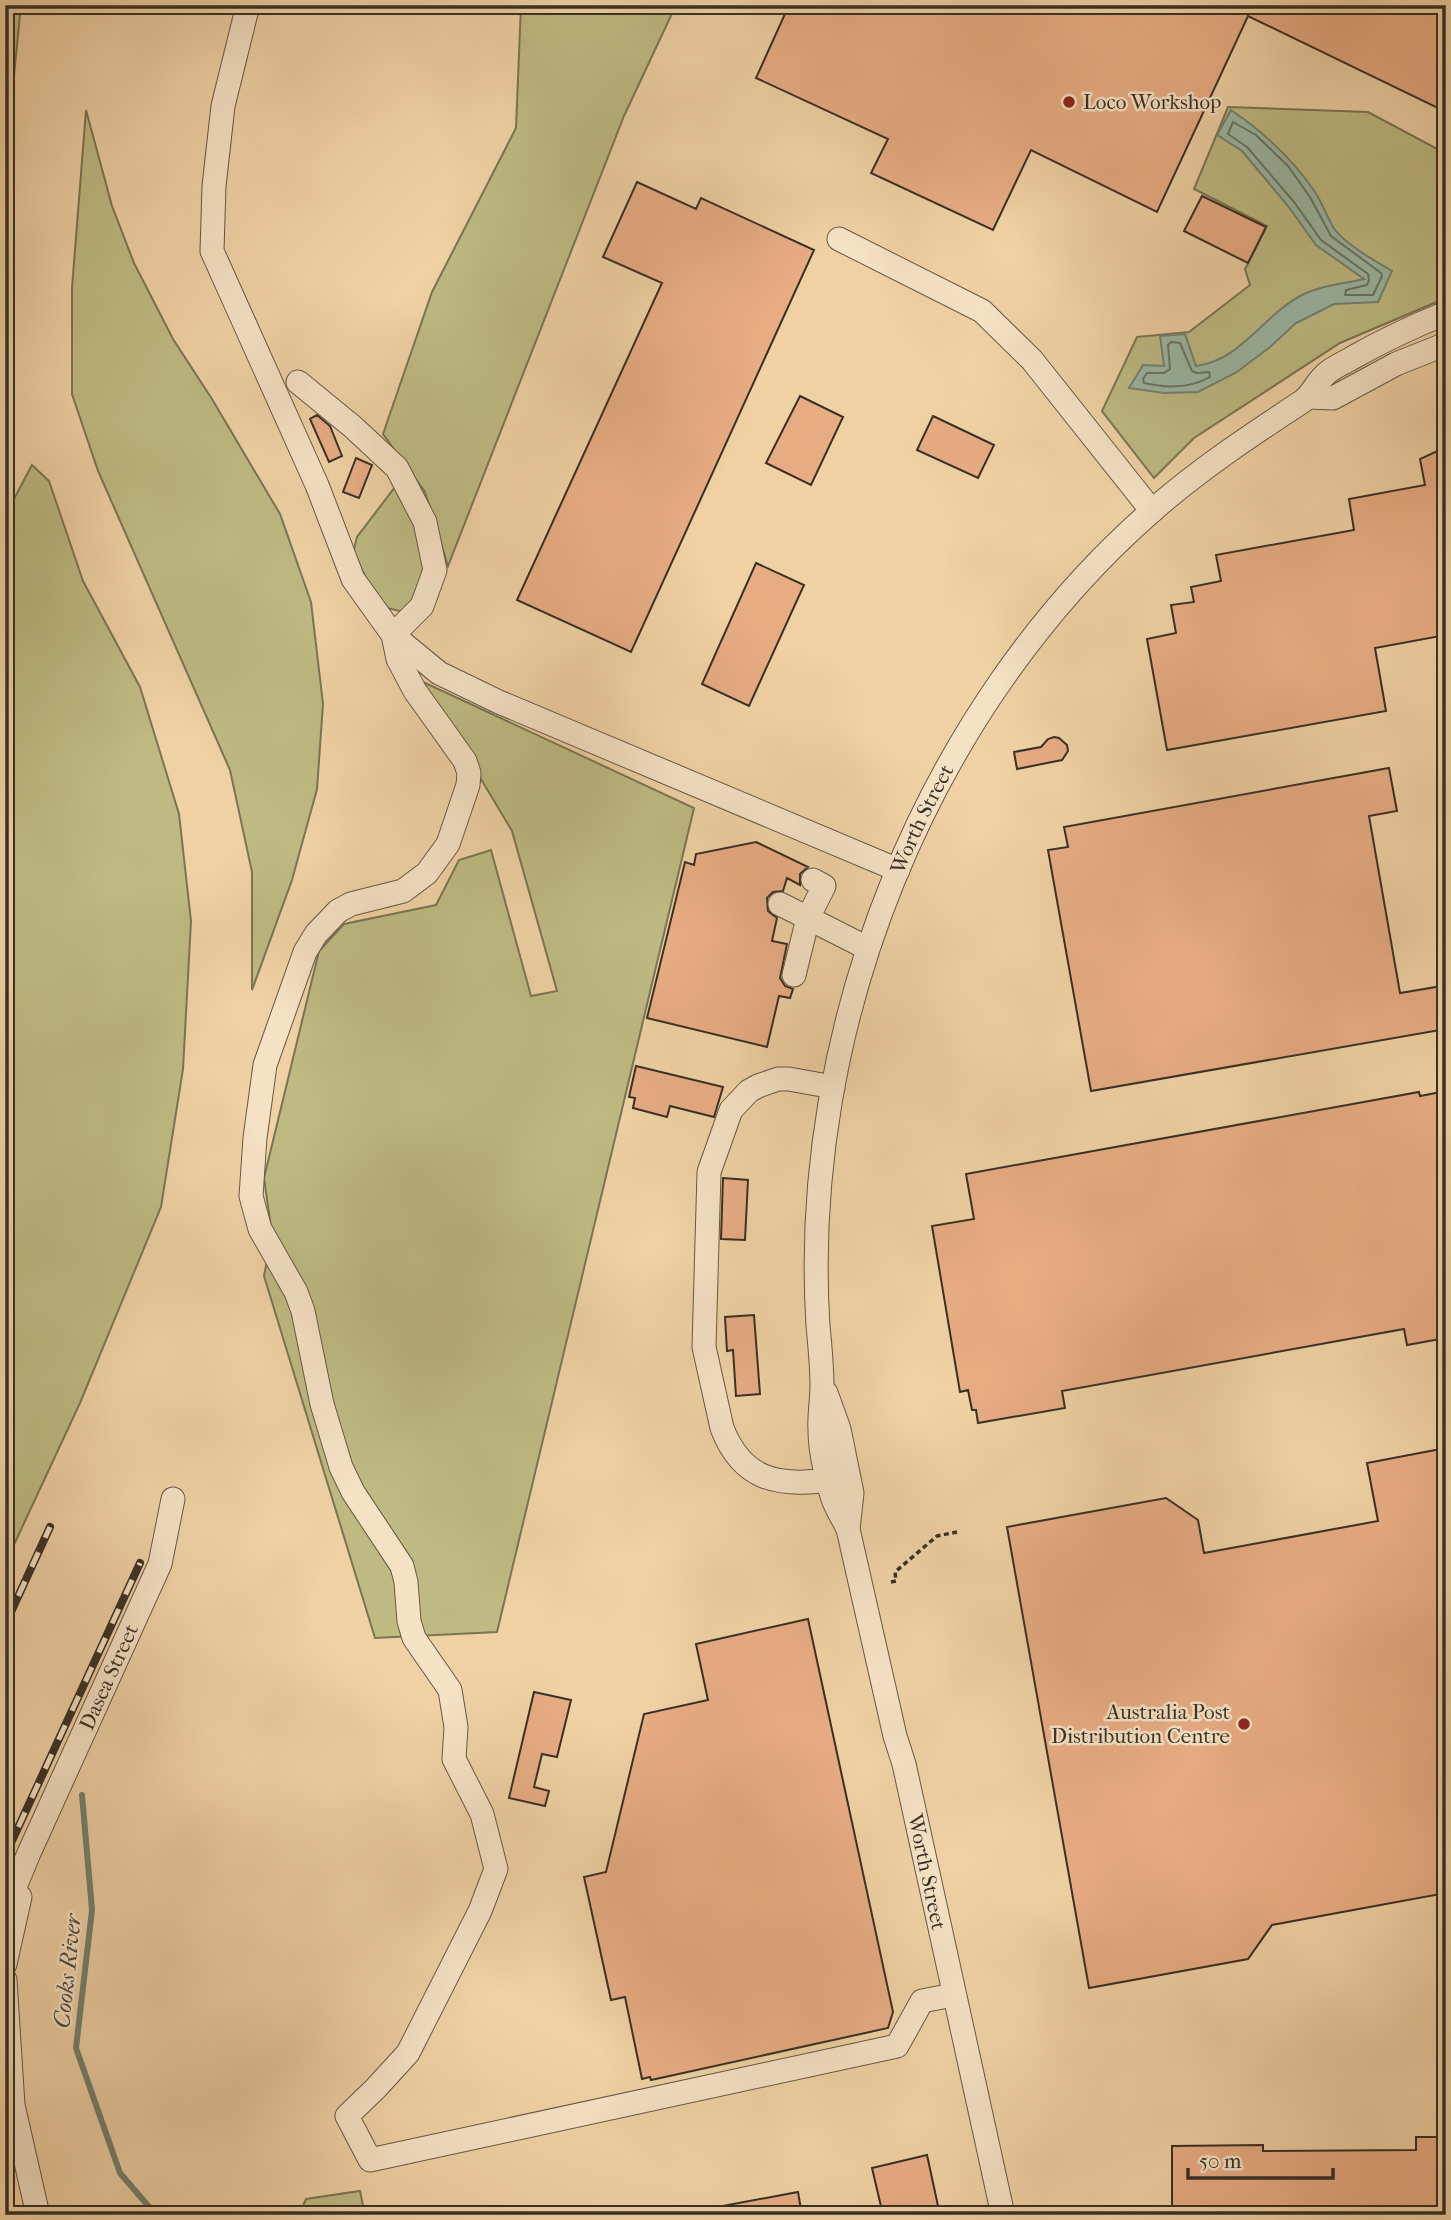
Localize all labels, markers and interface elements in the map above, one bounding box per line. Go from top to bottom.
place label: Loco Workshop [1083,90,1221,114]
marker: Loco Workshop [1061,94,1077,110]
street label: Worth Street [885,760,959,878]
street label: Dasea Street [74,1620,143,1734]
place label: Australia Post Distribution Centre [1051,1700,1230,1748]
marker: Australia Post Distribution Centre [1236,1716,1252,1732]
street label: Worth Street [903,1811,951,1933]
water label: Cooks River [48,1911,87,2029]
scale bar [1188,2136,1334,2180]
text: 50 m [1199,2149,1242,2173]

